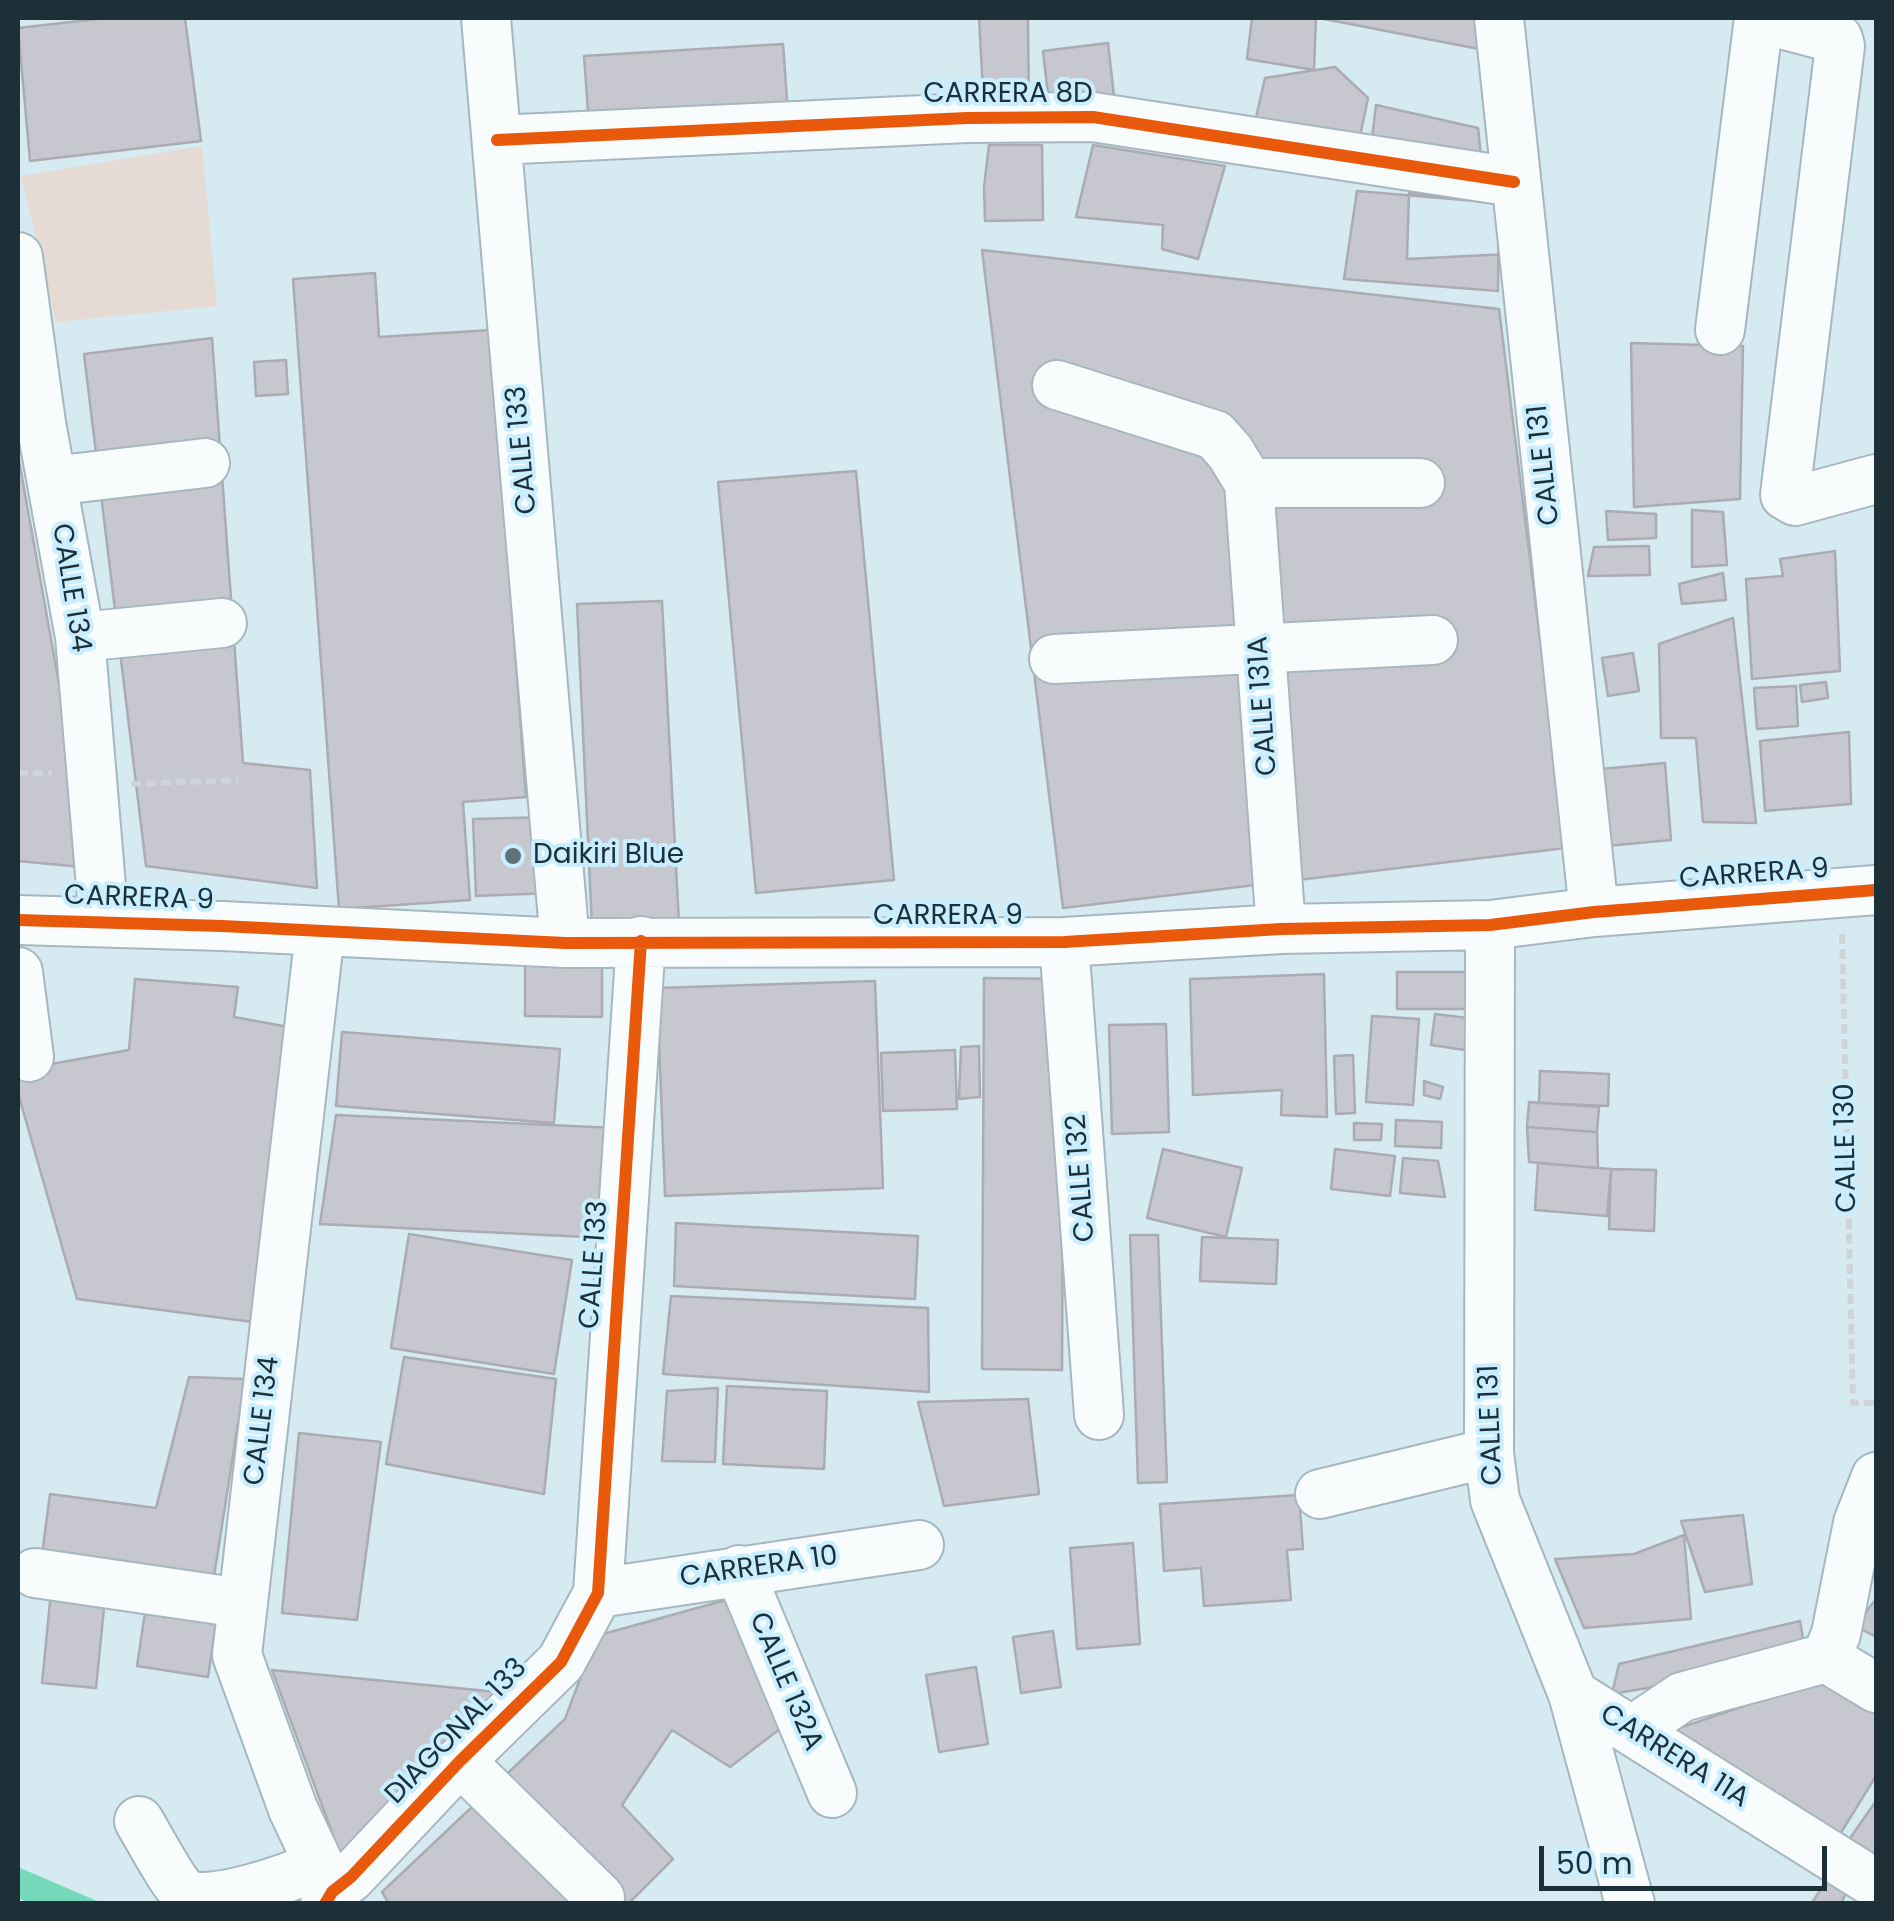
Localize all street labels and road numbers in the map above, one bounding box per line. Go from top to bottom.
street label: CARRERA 8D [923,78,1093,112]
street label: CALLE 133 [501,385,545,515]
street label: CALLE 131 [1522,403,1568,527]
street label: CALLE 134 [43,521,97,655]
street label: CALLE 131A [1242,635,1286,777]
street label: CARRERA 9 [1678,853,1830,897]
street label: CARRERA 9 [64,880,214,918]
street label: CARRERA 9 [873,900,1023,934]
street label: CALLE 130 [1829,1083,1865,1213]
street label: CALLE 132 [1061,1113,1103,1243]
street label: CALLE 133 [574,1200,616,1330]
street label: CALLE 134 [238,1355,288,1487]
street label: CALLE 131 [1473,1364,1511,1486]
street label: CARRERA 10 [678,1540,840,1596]
street label: CALLE 132A [741,1608,829,1756]
street label: DIAGONAL 133 [379,1652,535,1812]
street label: CARRERA 11A [1593,1698,1755,1816]

